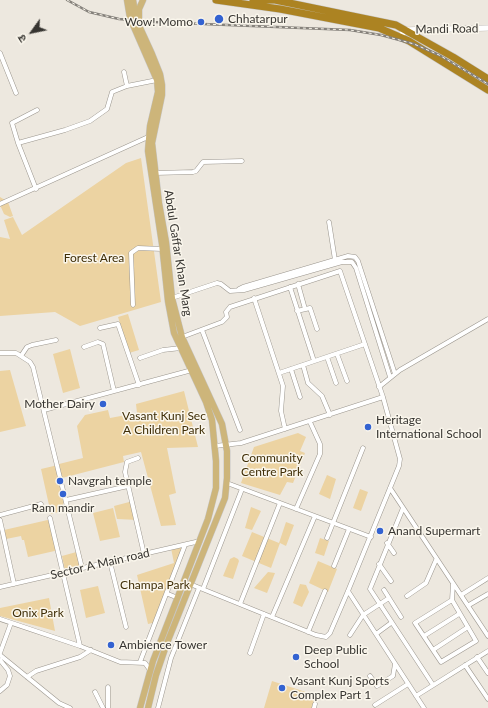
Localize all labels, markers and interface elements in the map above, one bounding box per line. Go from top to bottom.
north arrow [12,12,52,52]
place label: Chhatarpur [228,12,288,26]
marker: Chhatarpur [213,13,225,25]
place label: Wow! Momo [124,15,193,29]
marker: Wow! Momo [196,17,206,27]
street label: Mandi Road [415,21,479,37]
text: उ [14,33,29,45]
street label: Abdul Gaffar Khan Marg [161,189,195,317]
park label: Forest Area [64,251,124,265]
place label: Mother Dairy [24,397,95,411]
marker: Mother Dairy [98,399,108,409]
park label: Vasant Kunj Sec A Children Park [122,409,206,437]
place label: Heritage International School [376,413,482,441]
marker: Heritage International School [363,422,373,432]
park label: Community Centre Park [241,451,303,479]
place label: Navgrah temple [68,474,151,488]
marker: Navgrah temple [55,476,65,486]
marker: Ram mandir [58,489,68,499]
place label: Ram mandir [32,501,94,515]
place label: Anand Supermart [388,524,480,538]
marker: Anand Supermart [375,526,385,536]
street label: Sector A Main road [49,546,151,582]
park label: Champa Park [120,578,190,592]
park label: Onix Park [12,606,64,620]
place label: Ambience Tower [119,638,207,652]
marker: Ambience Tower [106,640,116,650]
place label: Deep Public School [304,643,368,671]
marker: Deep Public School [291,652,301,662]
place label: Vasant Kunj Sports Complex Part 1 [290,674,389,702]
marker: Vasant Kunj Sports Complex Part 1 [277,683,287,693]

